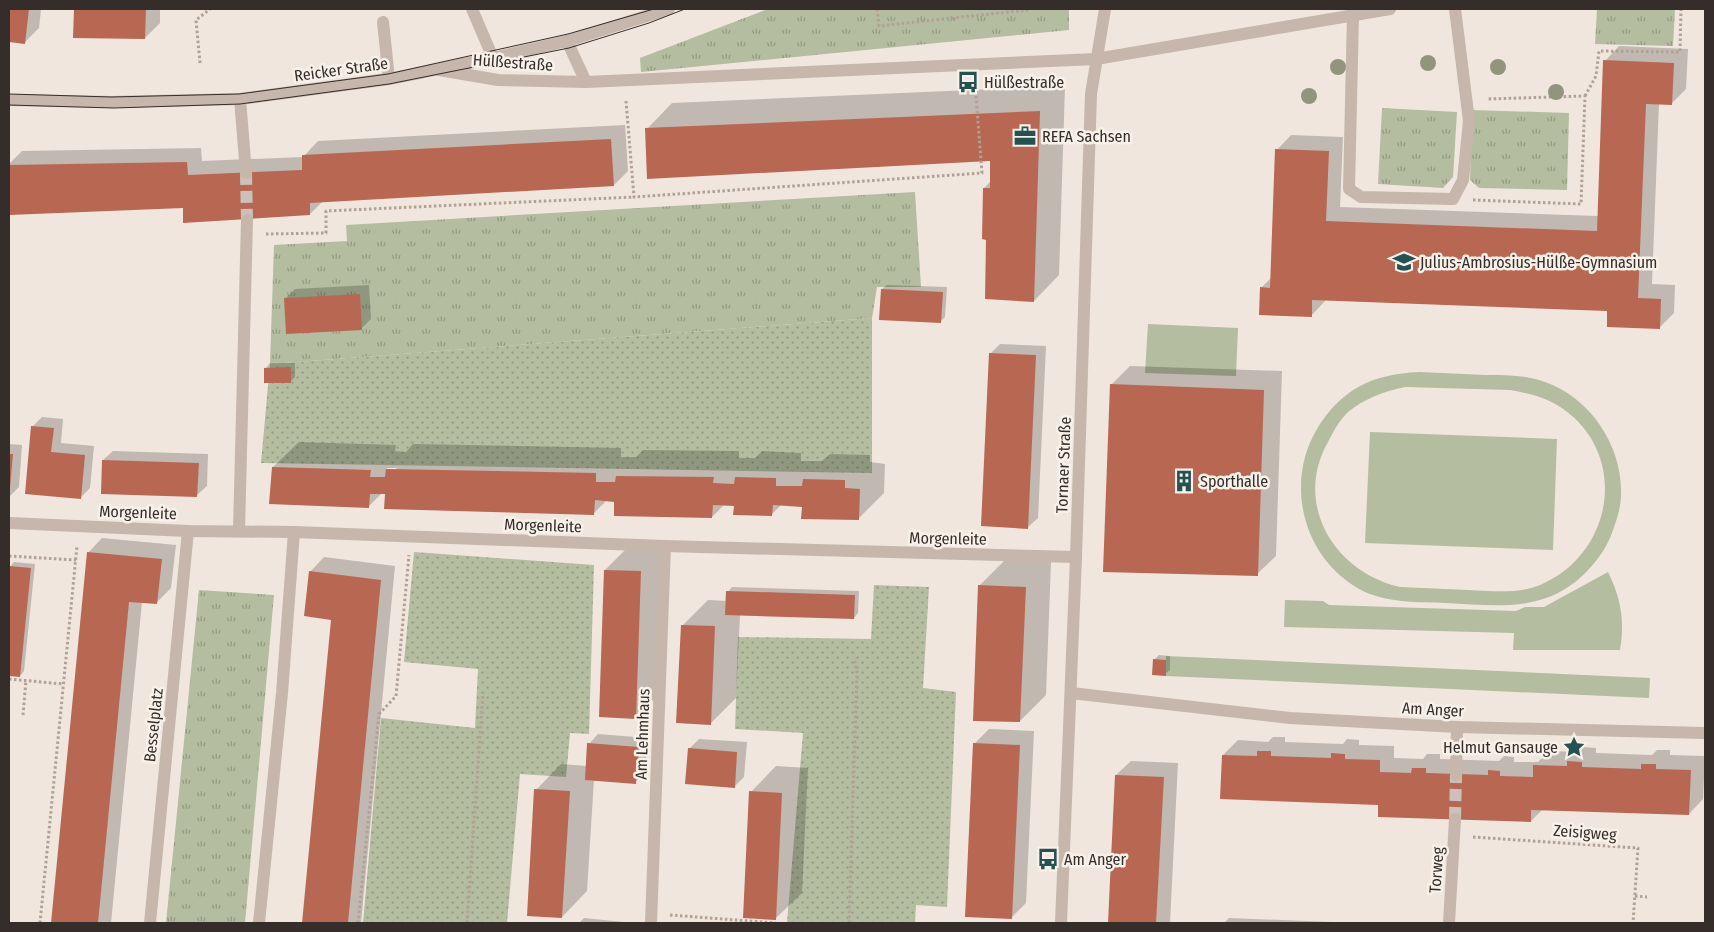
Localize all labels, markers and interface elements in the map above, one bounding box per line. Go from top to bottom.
street label: Hülßestraße [472,50,554,75]
street label: Reicker Straße [293,54,389,85]
bus stop icon: Hülßestraße [955,69,981,95]
place label: Hülßestraße [984,73,1064,92]
office icon: REFA Sachsen [1012,123,1038,149]
place label: REFA Sachsen [1042,127,1131,146]
school or university icon: Julius-Ambrosius-Hülße-Gymnasium [1391,249,1417,275]
place label: Julius-Ambrosius-Hülße-Gymnasium [1420,253,1657,272]
street label: Tornaer Straße [1052,416,1075,514]
building icon: Sporthalle [1171,468,1197,494]
place label: Sporthalle [1200,472,1268,491]
street label: Morgenleite [99,502,177,523]
street label: Morgenleite [504,515,582,536]
street label: Morgenleite [909,528,987,549]
street label: Besselplatz [140,687,167,763]
street label: Am Lehmhaus [631,688,654,780]
street label: Am Anger [1401,698,1465,721]
place icon: Helmut Gansauge [1561,734,1587,760]
place label: Helmut Gansauge [1443,738,1558,757]
street label: Zeisigweg [1553,821,1618,844]
bus stop icon: Am Anger [1035,846,1061,872]
street label: Torweg [1425,846,1448,894]
place label: Am Anger [1064,850,1126,869]

